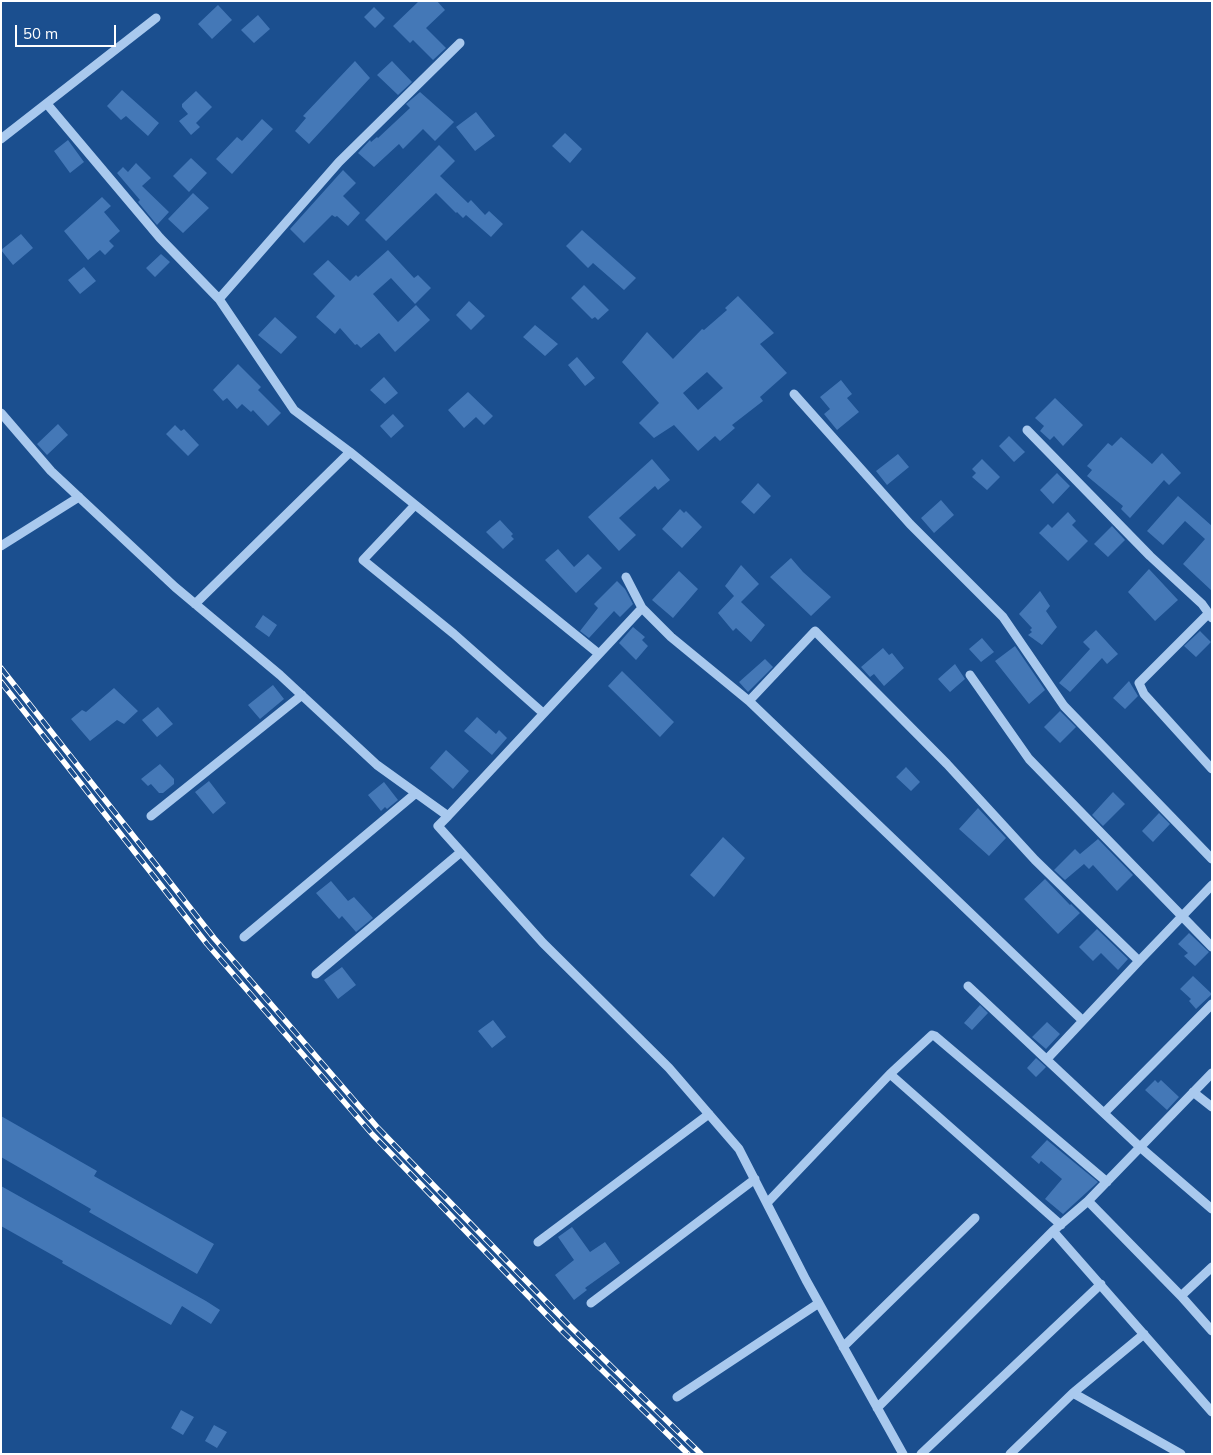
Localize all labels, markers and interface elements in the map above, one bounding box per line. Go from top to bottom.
scale bar [18,15,119,47]
text: 50 m [23,24,58,43]

